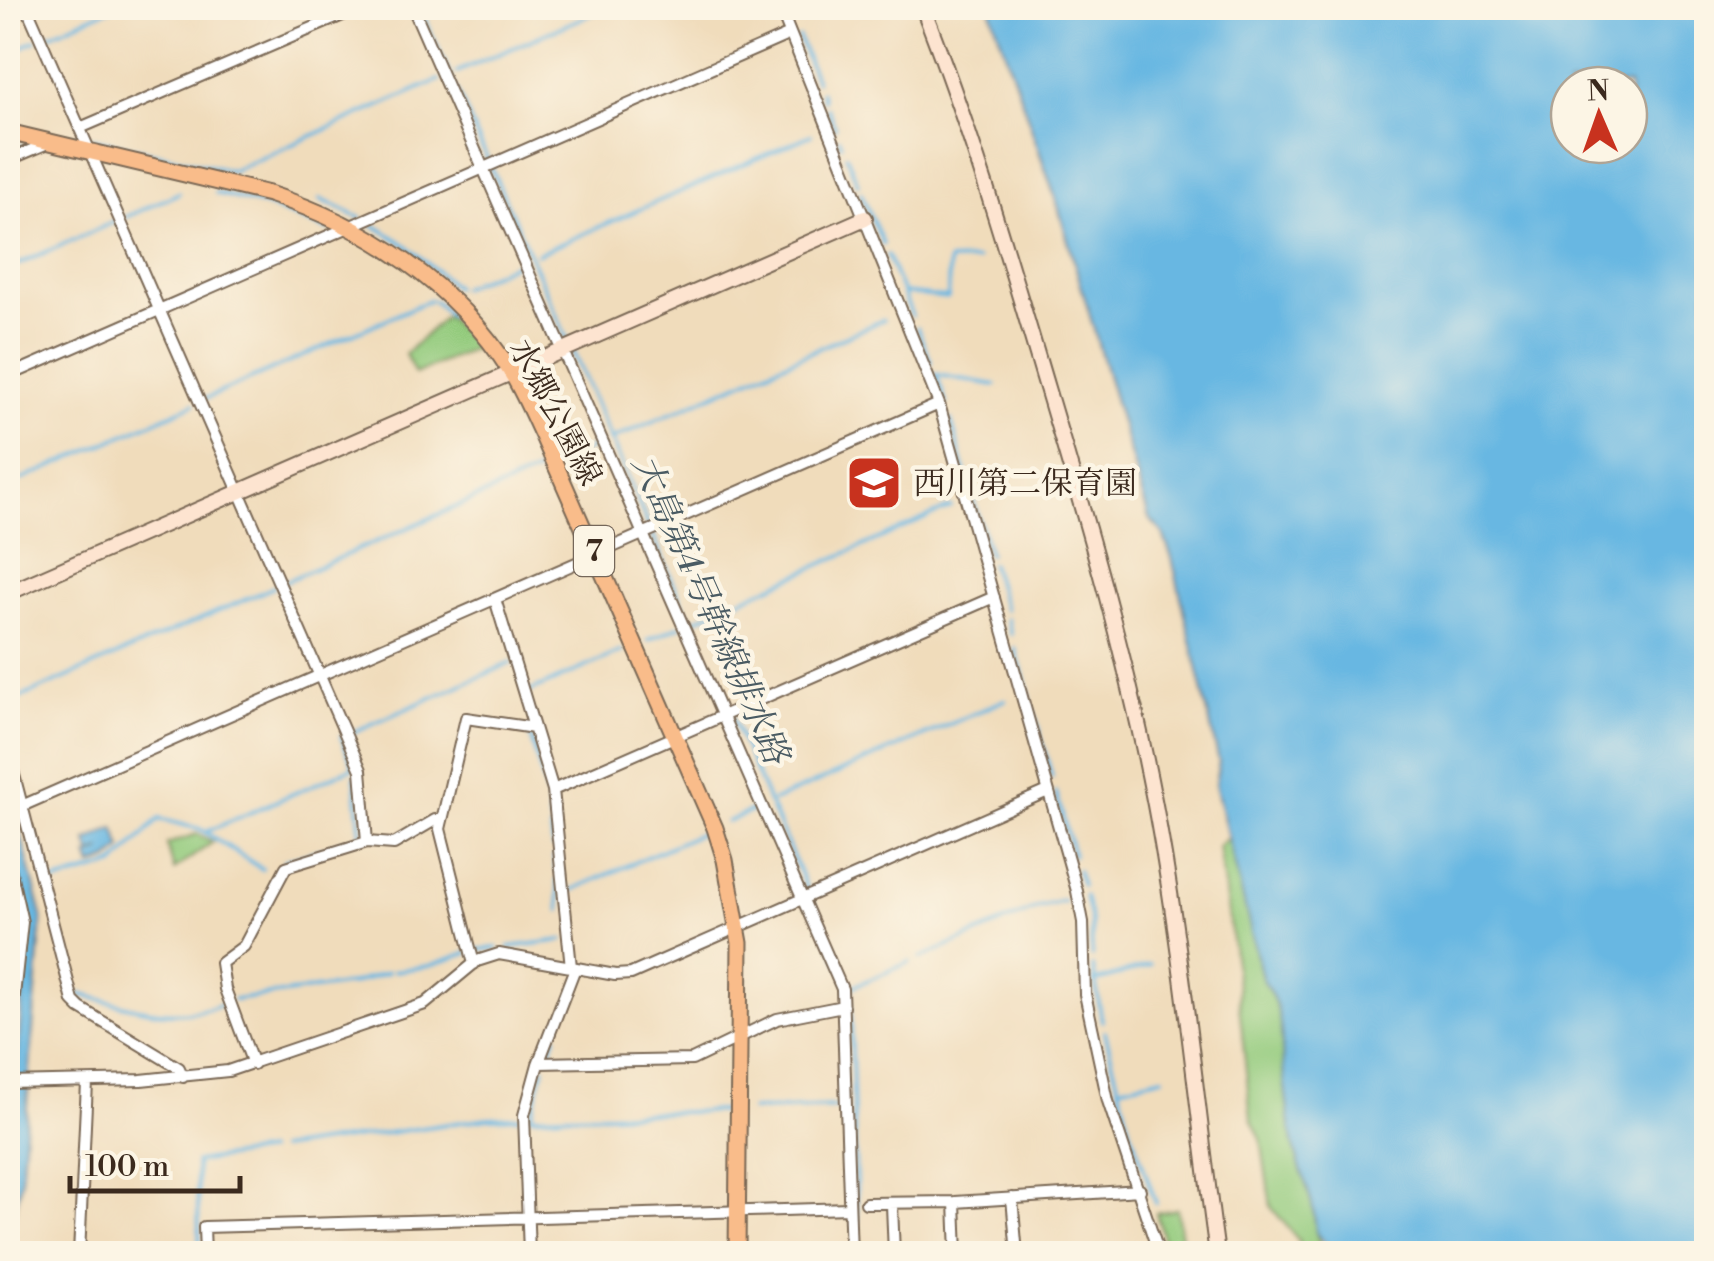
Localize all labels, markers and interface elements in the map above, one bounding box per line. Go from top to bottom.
north arrow [1549,65,1649,165]
text: N [1586,74,1610,109]
street label: 水郷公園線 [500,332,610,493]
water label: 大島第4号幹線排水路 [622,448,798,773]
school or university icon: 西川第二保育園 [844,453,904,513]
place label: 西川第二保育園 [913,464,1137,504]
road number: 7 [574,526,614,576]
scale bar [70,1131,240,1193]
text: 100 m [85,1148,169,1186]

